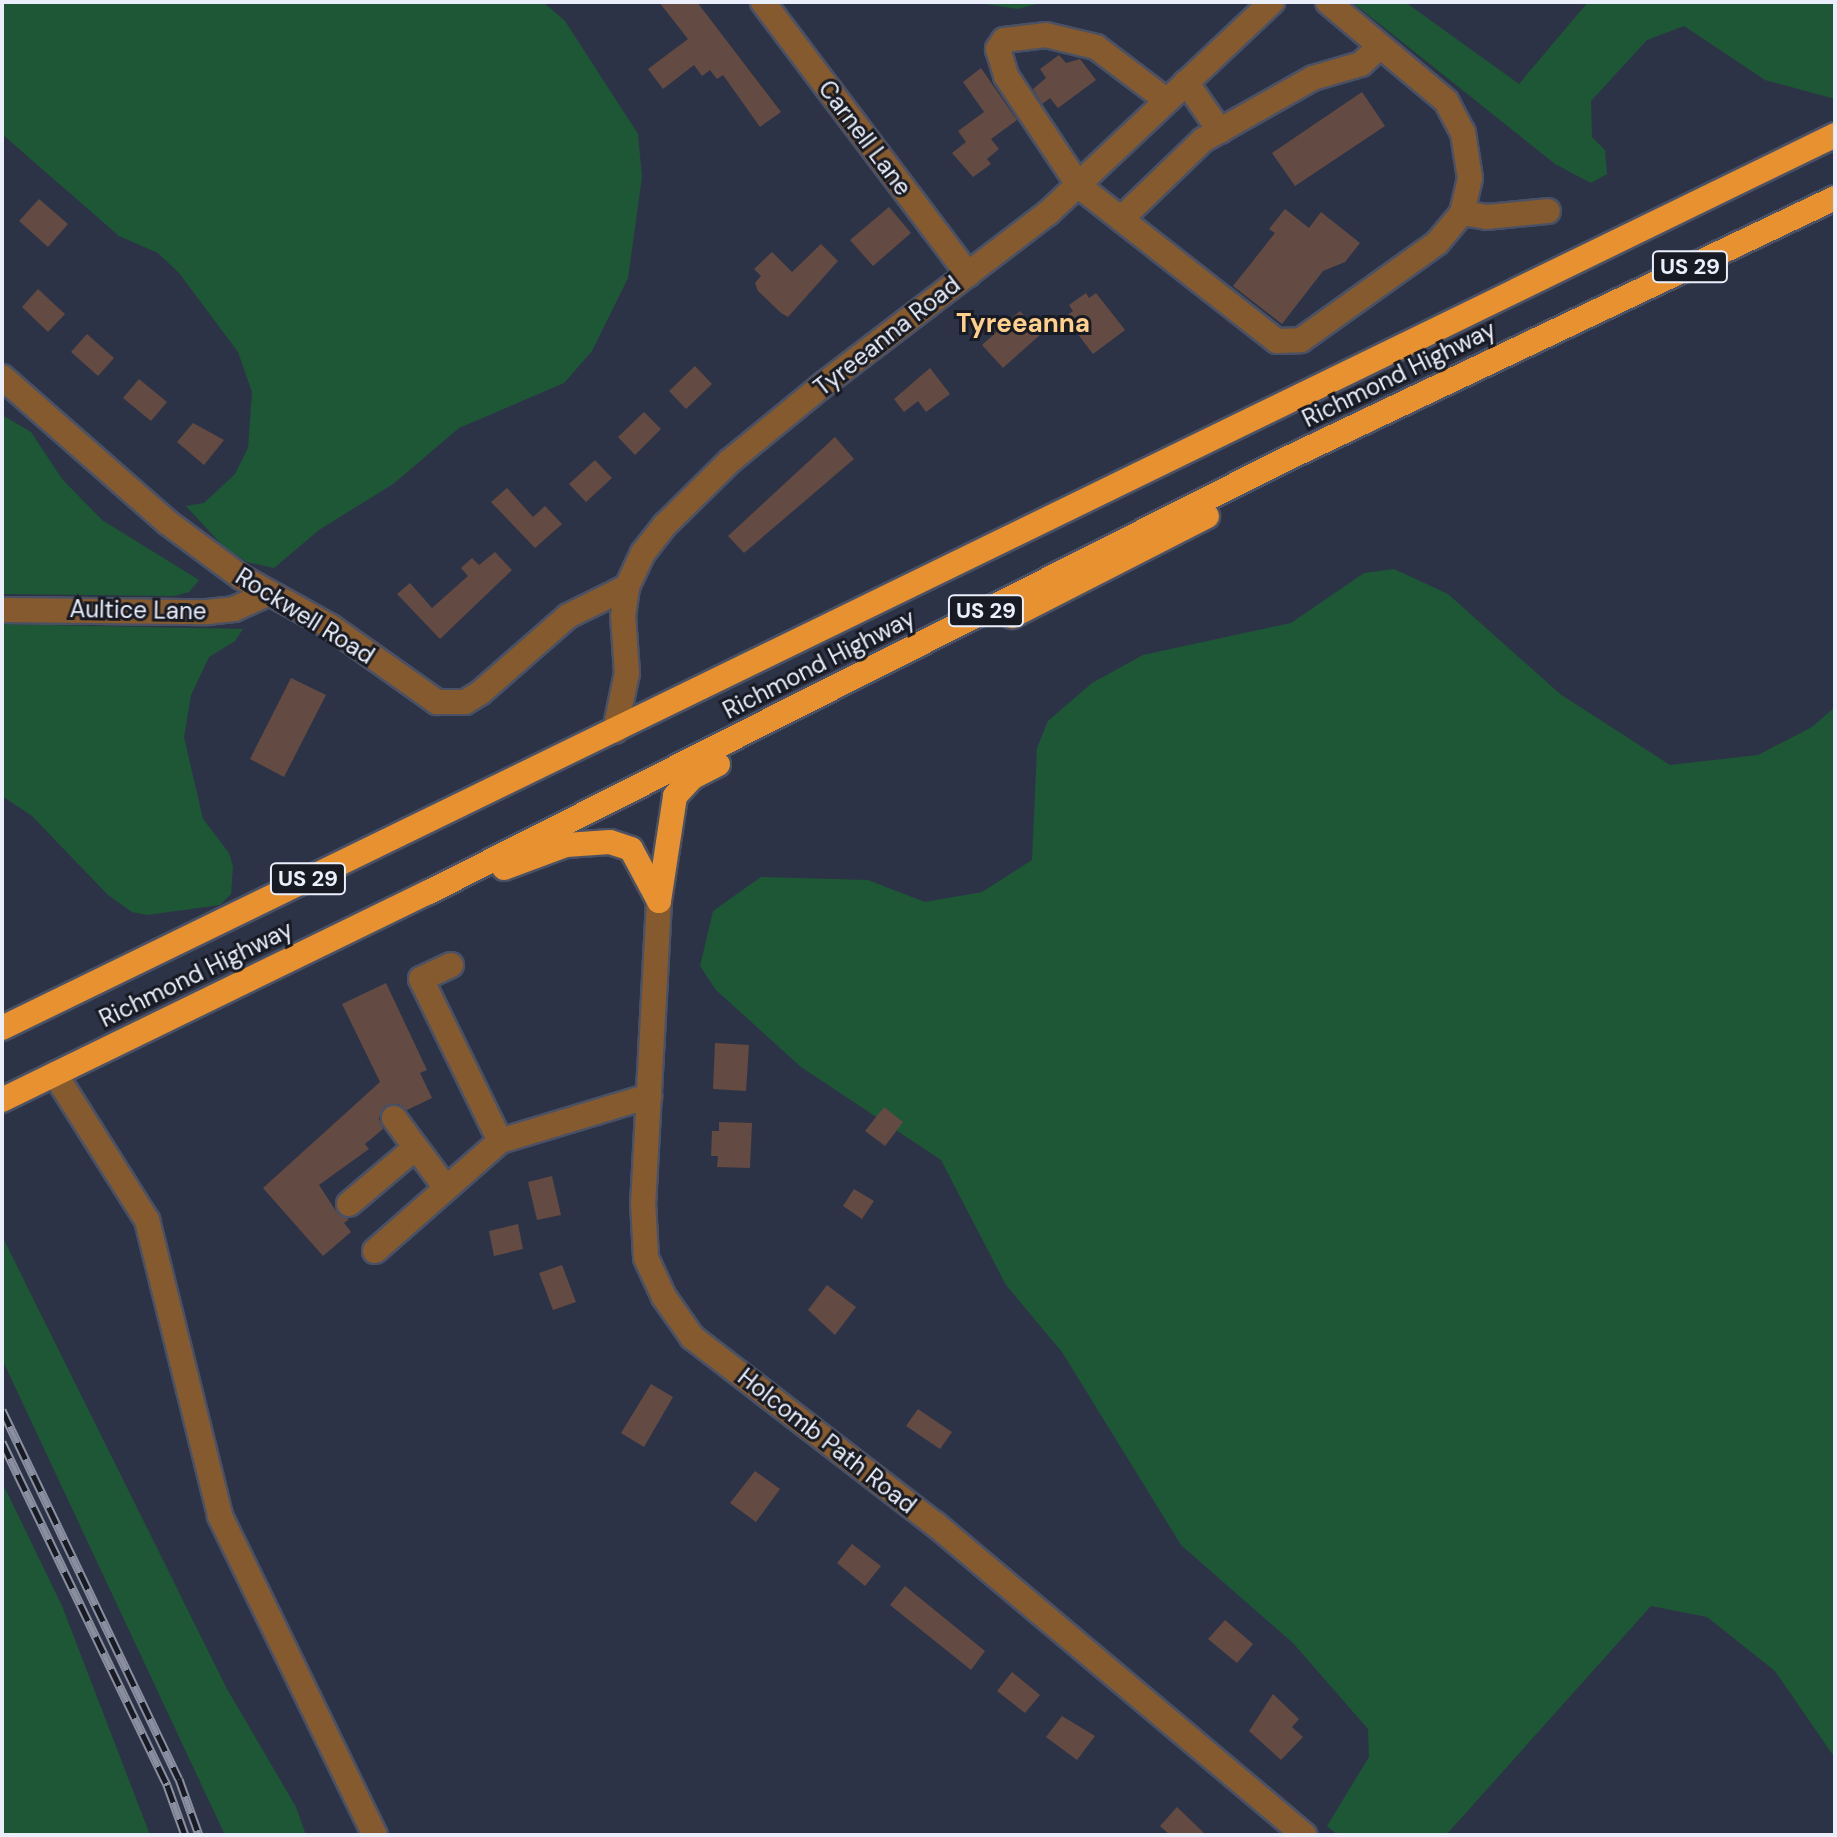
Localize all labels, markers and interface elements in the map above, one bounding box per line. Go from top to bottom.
street label: Carnell Lane [812,75,918,201]
road number: US 29 [1650,249,1730,285]
street label: Tyreeanna Road [808,270,966,402]
district label: Tyreeanna [956,308,1090,340]
street label: Richmond Highway [1298,315,1500,433]
street label: Rockwell Road [230,562,380,670]
road number: US 29 [946,593,1026,629]
street label: Aultice Lane [69,594,207,626]
street label: Richmond Highway [718,603,920,725]
road number: US 29 [268,861,348,897]
street label: Richmond Highway [95,915,297,1033]
street label: Holcomb Path Road [732,1362,922,1520]

